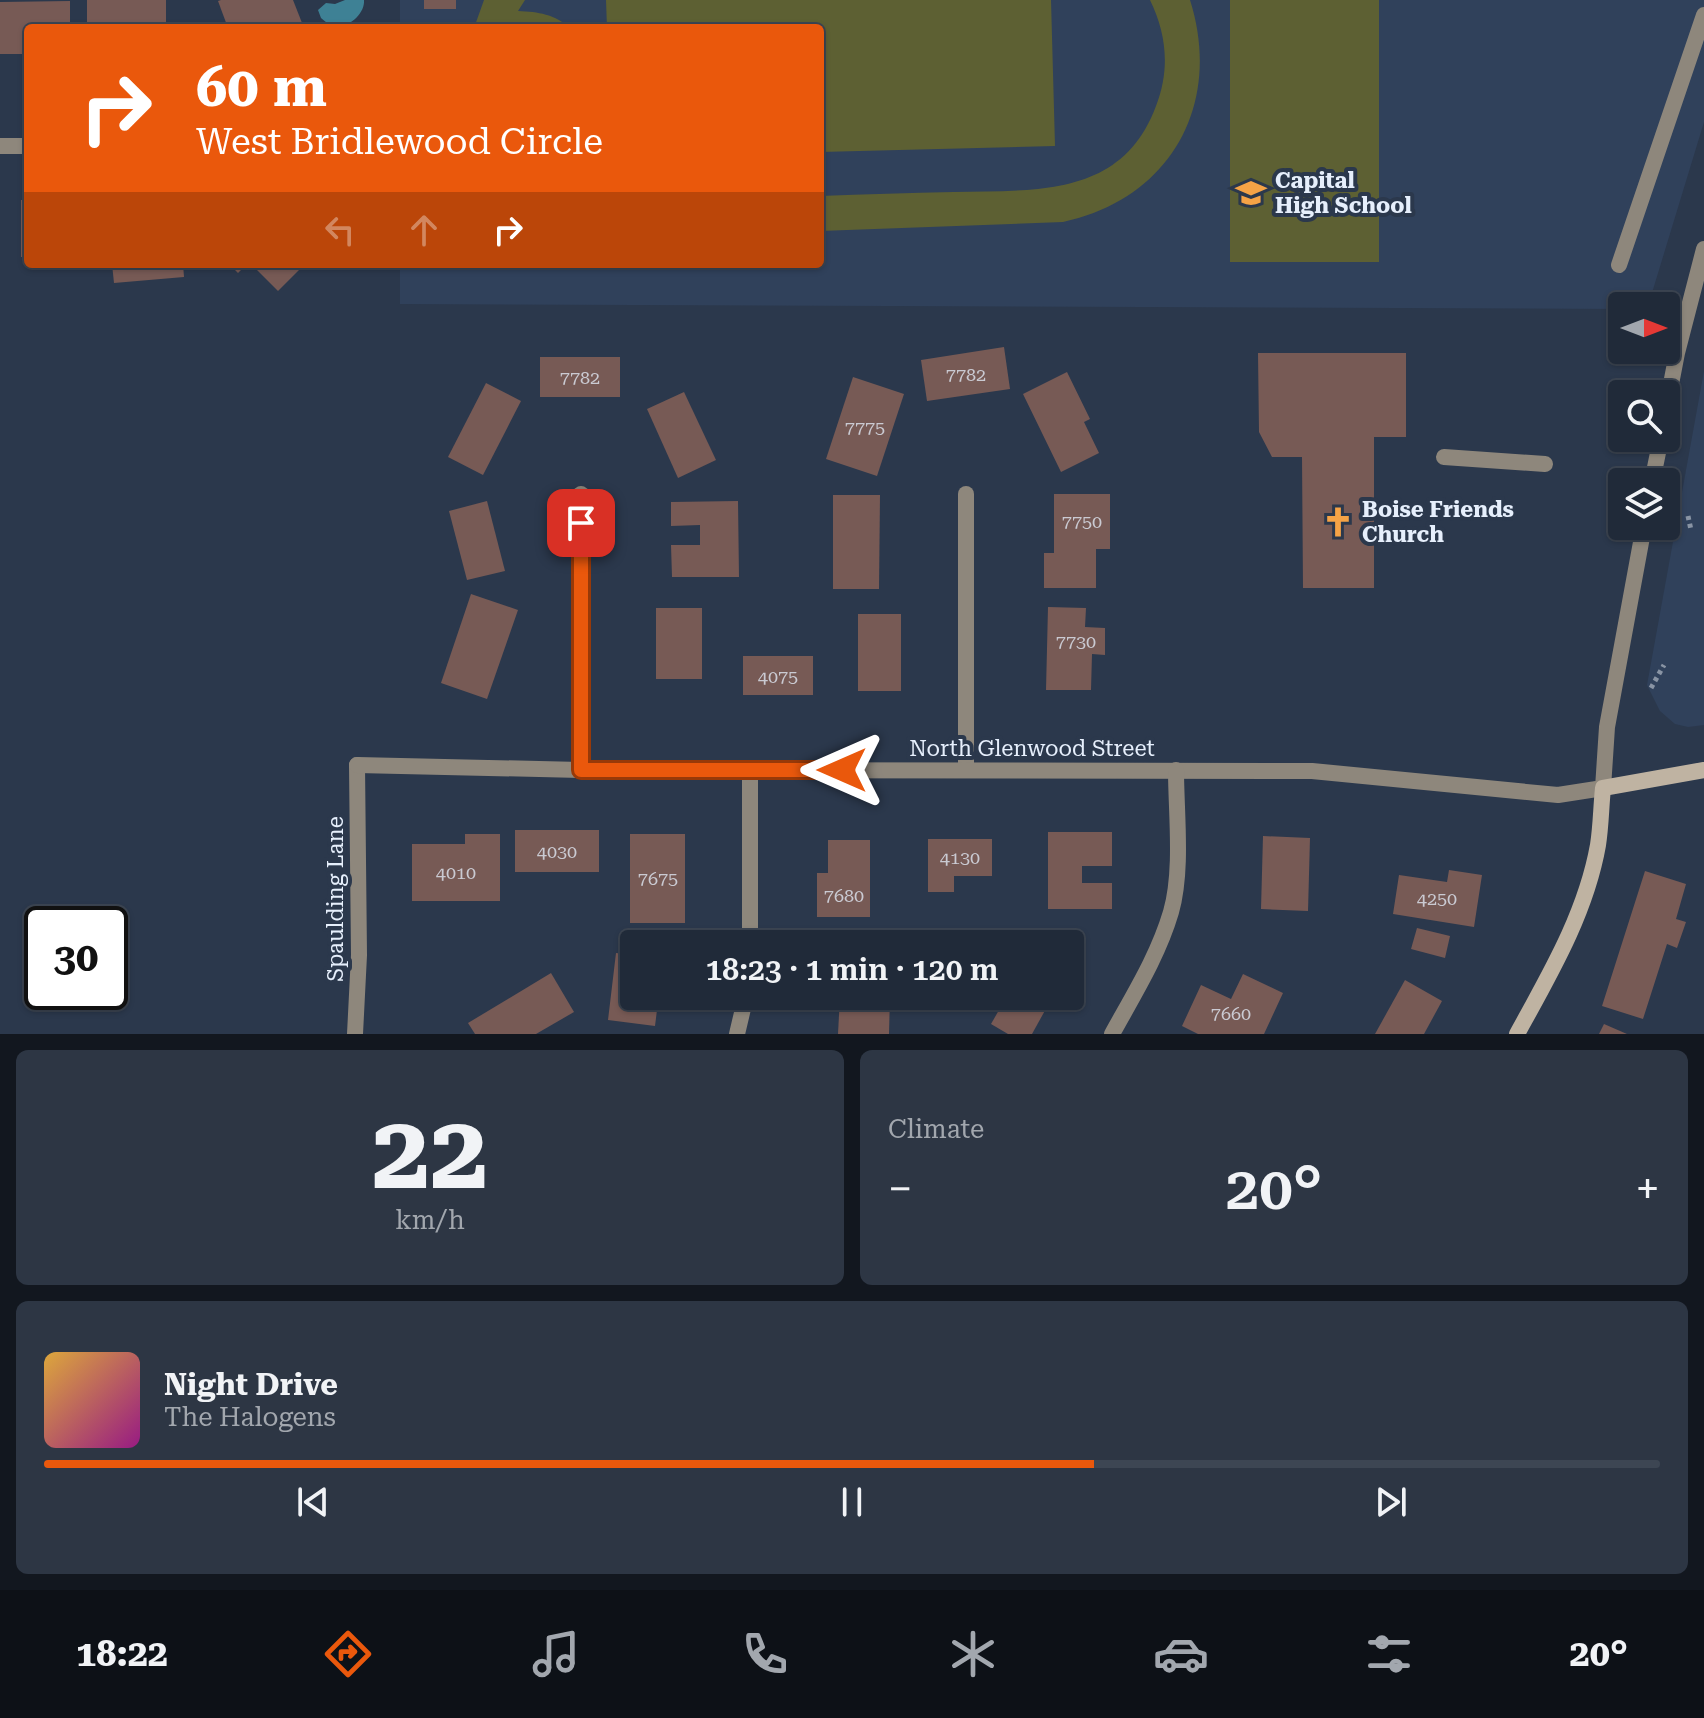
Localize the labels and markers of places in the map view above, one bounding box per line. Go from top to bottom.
place label: Capital High School [1275,168,1412,218]
school or university icon: Capital High School [1234,176,1268,210]
pin [547,489,615,557]
place label: Boise Friends Church [1362,497,1514,547]
church icon: Boise Friends Church [1321,505,1355,539]

